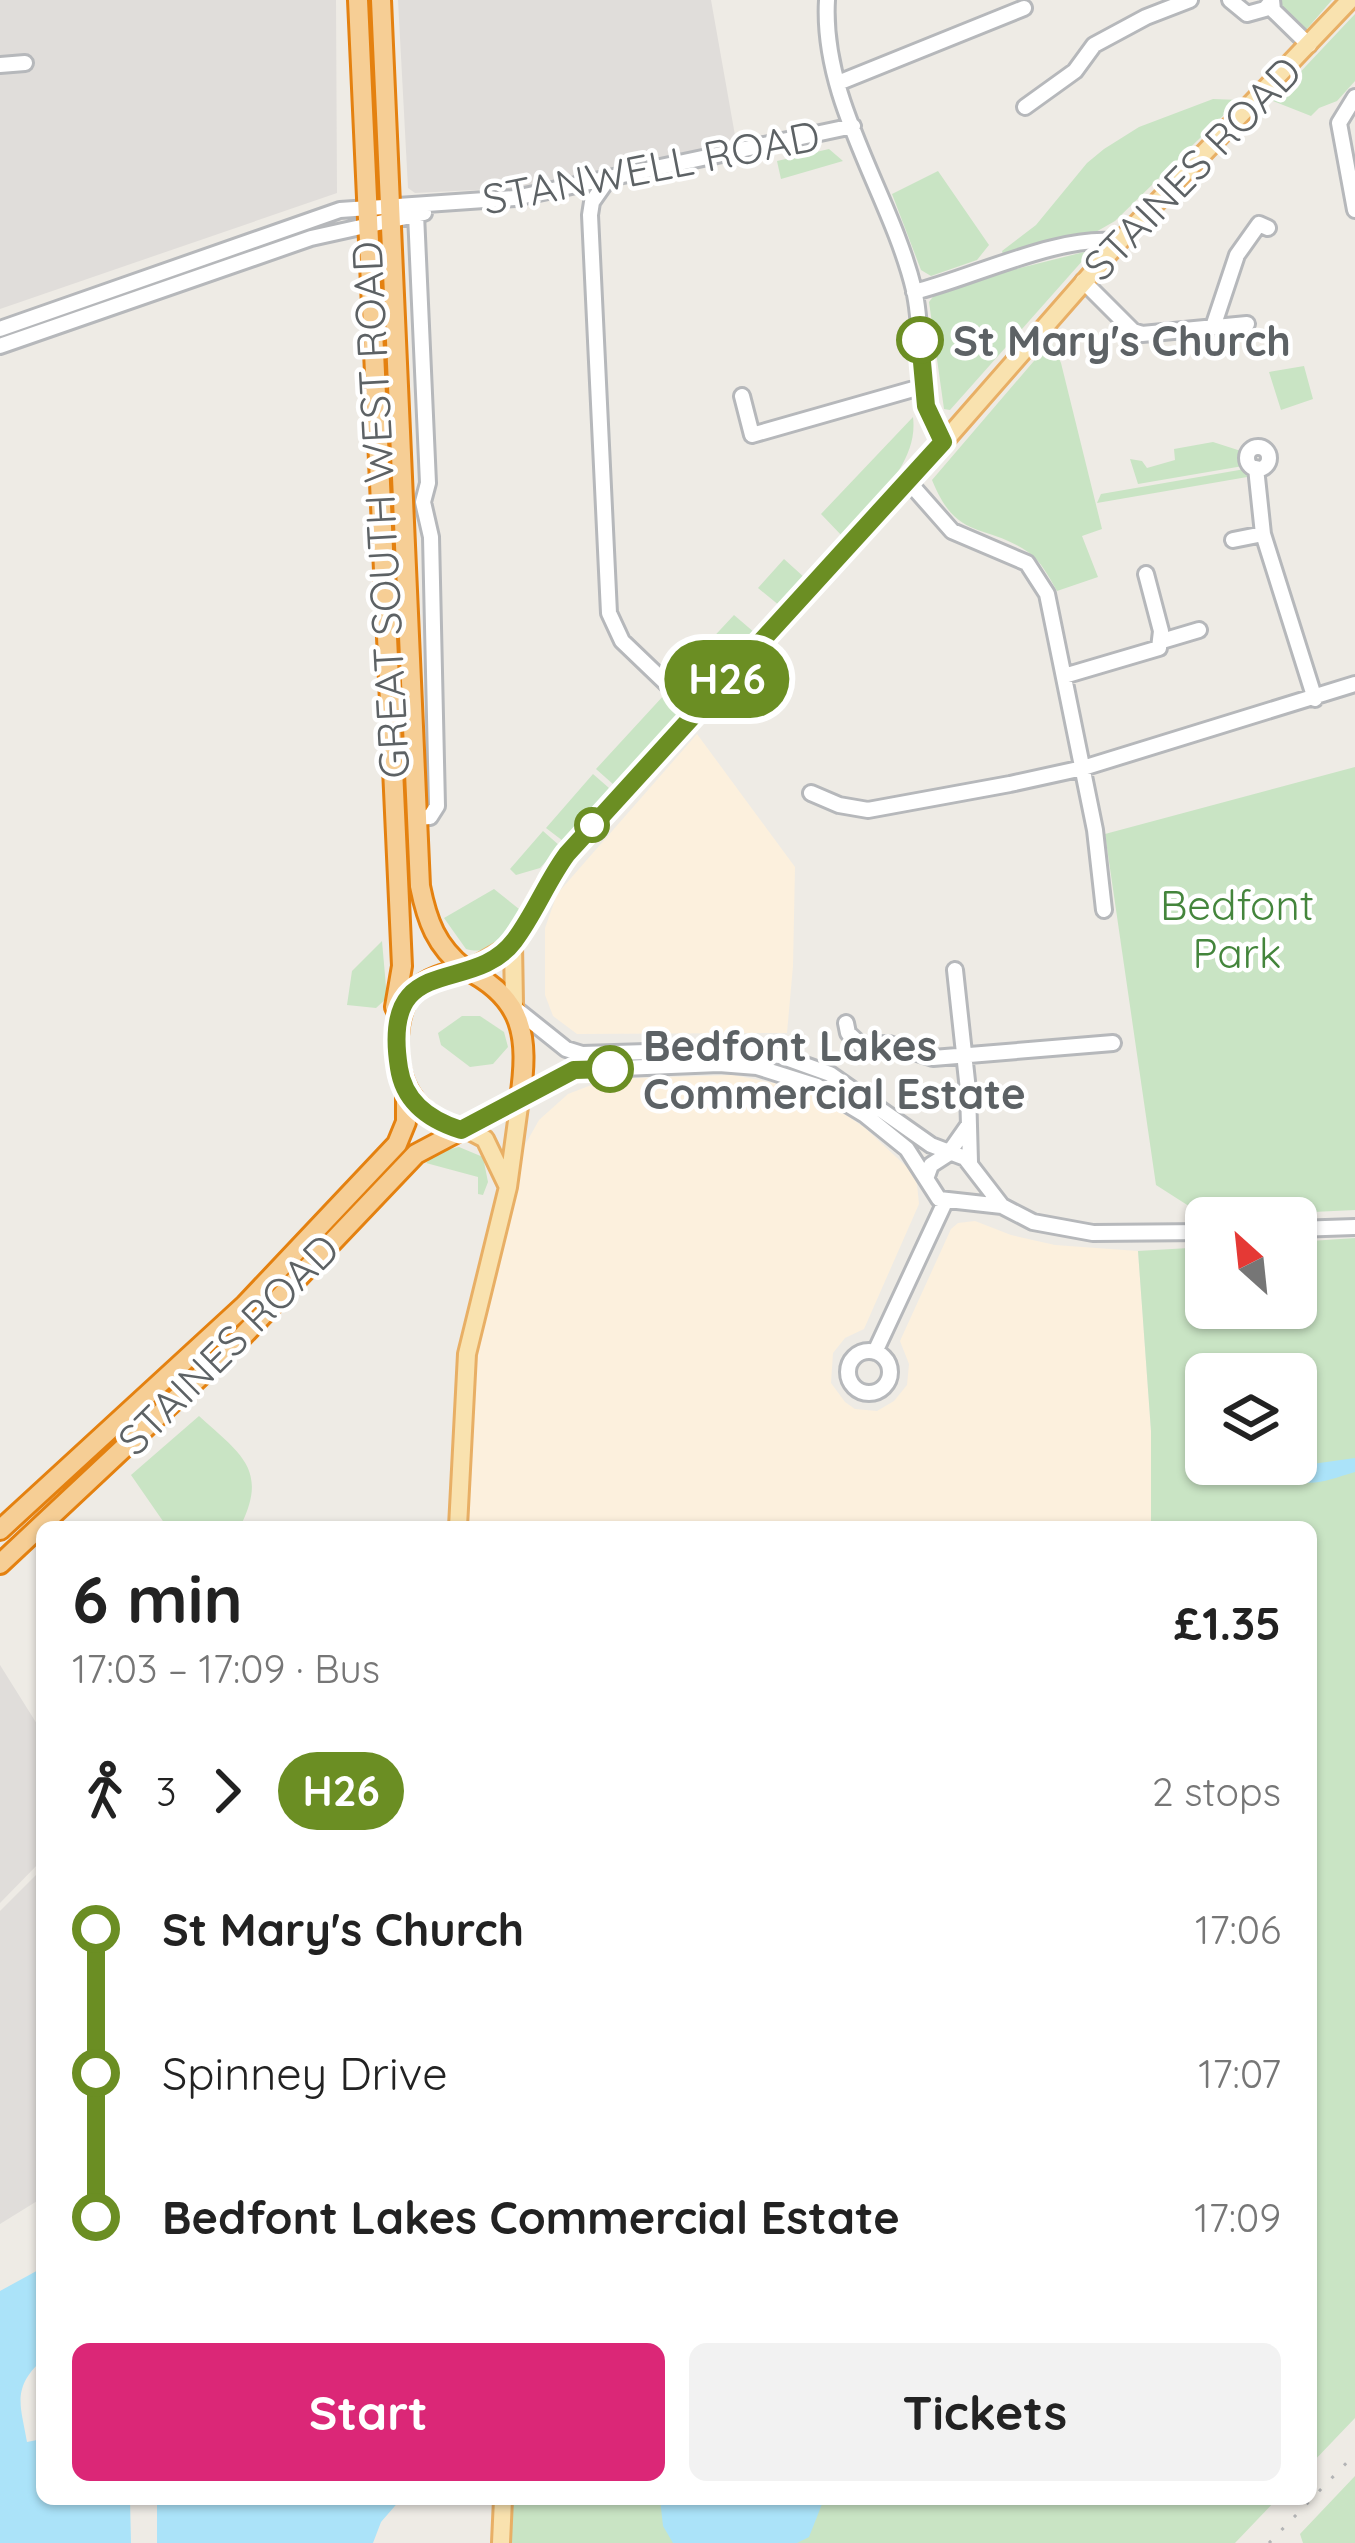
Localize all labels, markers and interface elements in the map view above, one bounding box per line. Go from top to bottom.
street label: STAINES ROAD [1072,45,1312,291]
street label: STANWELL ROAD [478,108,824,226]
street label: GREAT SOUTH WEST ROAD [339,240,421,780]
place label: St Mary's Church [953,314,1291,367]
marker: St Mary's Church [898,318,942,362]
line badge: H26 [658,640,796,718]
text: H26 [688,652,766,705]
unlabelled marker [576,809,608,841]
park label: Bedfont Park [1160,878,1314,979]
place label: Bedfont Lakes Commercial Estate [643,1019,1026,1120]
marker: Bedfont Lakes Commercial Estate [588,1047,632,1091]
north arrow [1185,1197,1317,1329]
map controls [1185,1197,1317,1485]
street label: STAINES ROAD [106,1222,350,1466]
button: layers [1185,1353,1317,1485]
text: 6 min [72,1557,243,1640]
text: £1.35 [1174,1595,1281,1651]
text: 17:03 – 17:09 · Bus [72,1644,380,1693]
icon: walk [72,1758,138,1824]
icon: forward [194,1758,260,1824]
text: H26 [302,1764,380,1817]
text: 3 [156,1767,176,1816]
text: 2 stops [1152,1767,1281,1816]
text: St Mary's Church [162,1901,524,1957]
text: 17:06 [1195,1905,1281,1954]
text: Spinney Drive [162,2045,448,2101]
text: 17:07 [1198,2049,1281,2098]
text: Bedfont Lakes Commercial Estate [162,2189,900,2245]
text: 17:09 [1194,2193,1281,2242]
button: Start [72,2343,665,2481]
button: Tickets [689,2343,1281,2481]

